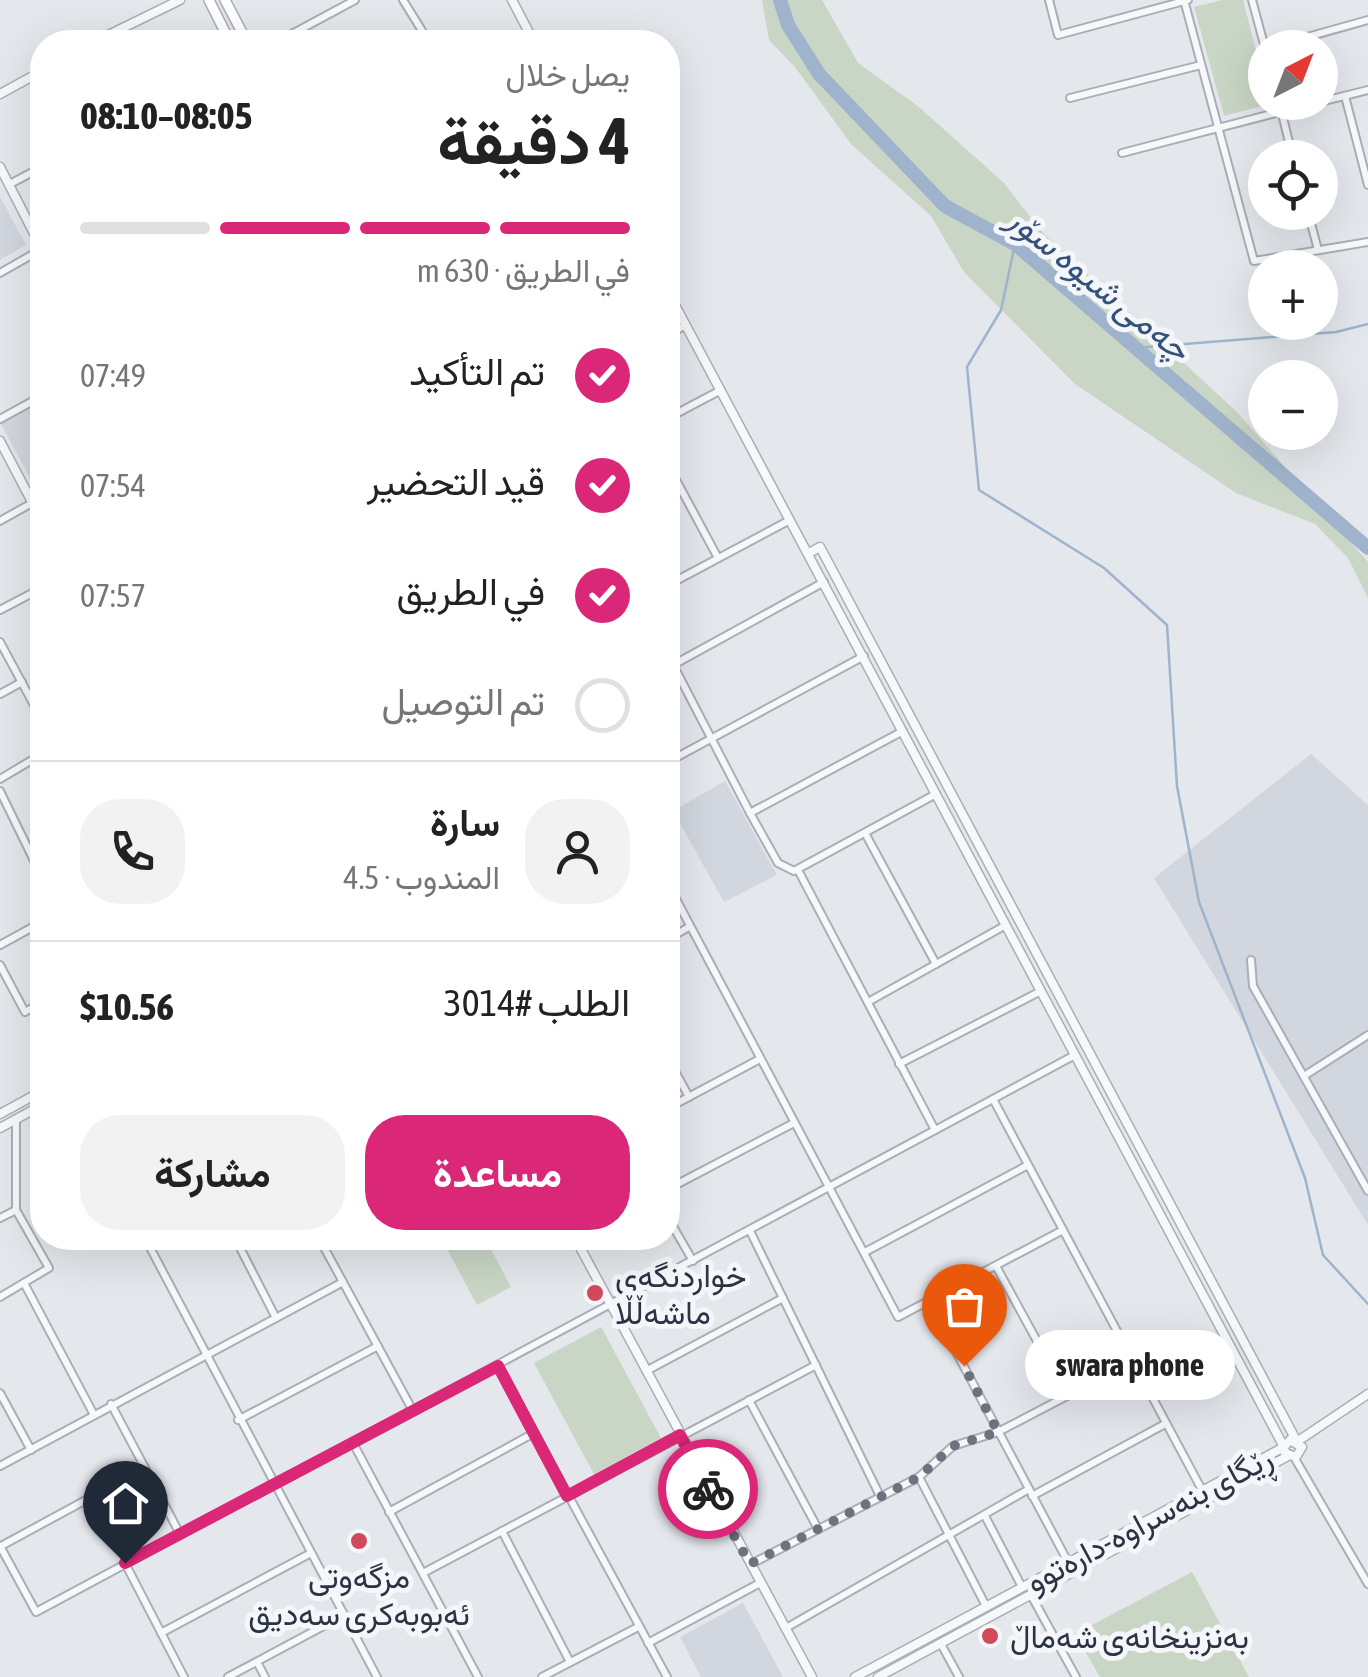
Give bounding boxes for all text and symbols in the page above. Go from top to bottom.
north arrow [1248,30,1338,120]
map controls [1248,30,1338,450]
text: يصل خلال [506,56,630,93]
text: 08:05–08:10 [80,94,252,137]
text: 4 دقيقة [437,103,630,178]
button: locate [1248,140,1338,230]
water label: چەمی شیوە سۆر [996,196,1200,373]
button: + [1248,250,1338,340]
text: في الطريق · 630 m [417,252,630,289]
icon: check [575,348,630,403]
text: تم التأكيد [409,350,545,393]
text: 07:49 [80,357,146,394]
button: − [1248,360,1338,450]
icon: check [575,458,630,513]
text: قيد التحضير [367,460,545,503]
text: 07:54 [80,467,146,504]
icon: check [575,568,630,623]
text: في الطريق [397,570,545,613]
text: 07:57 [80,577,146,614]
text: تم التوصيل [381,680,545,723]
button: phone [80,799,185,904]
button: person [525,799,630,904]
text: سارة [430,801,500,844]
text: المندوب · 4.5 [344,859,500,896]
text: الطلب #3014 [444,981,630,1024]
text: $10.56 [80,985,174,1028]
button: مشاركة [80,1115,345,1230]
button: مساعدة [365,1115,630,1230]
place label: خواردنگەی ماشەڵڵا [615,1257,747,1331]
pin [922,1264,1007,1367]
icon: bag [937,1279,992,1334]
marker: خواردنگەی ماشەڵڵا [584,1282,606,1304]
callout: swara phone [1024,1331,1234,1401]
text: swara phone [1056,1346,1204,1383]
street label: ڕێگای بنەسراوە-دارەتوو [1019,1438,1282,1607]
courier [658,1439,758,1539]
pin [83,1461,168,1564]
icon: bike [681,1462,736,1517]
icon: home [98,1476,153,1531]
marker: مزگەوتی ئەبوبەکری سەدیق [348,1530,370,1552]
place label: مزگەوتی ئەبوبەکری سەدیق [248,1558,470,1634]
place label: بەنزینخانەی شەماڵ [1010,1618,1249,1657]
marker: بەنزینخانەی شەماڵ [979,1625,1001,1647]

